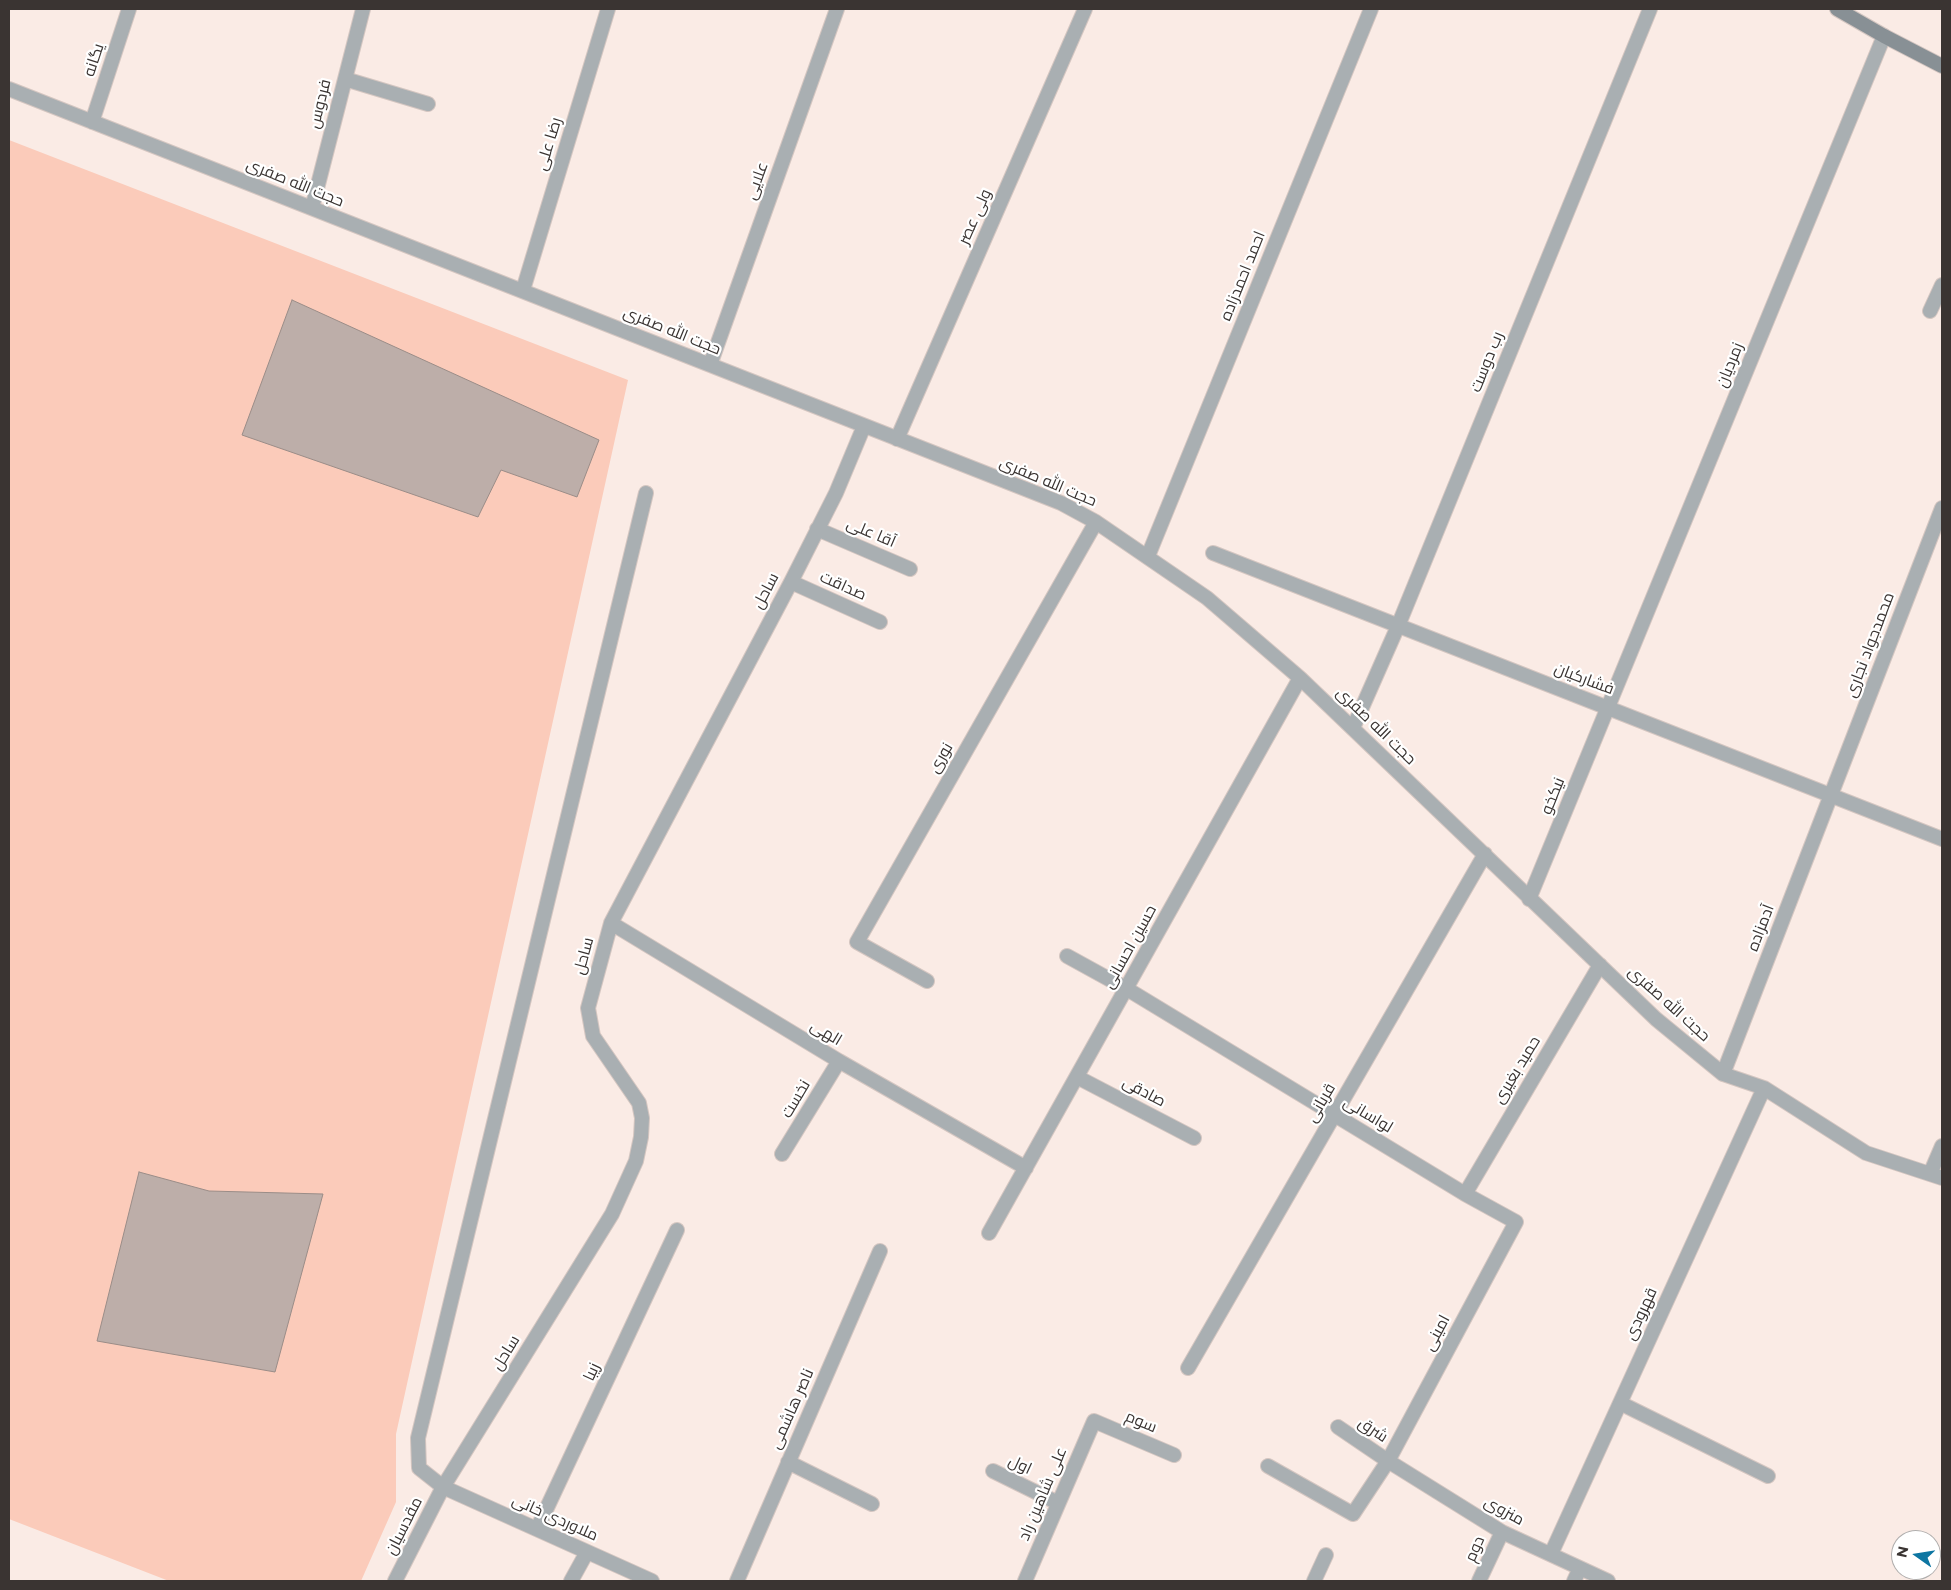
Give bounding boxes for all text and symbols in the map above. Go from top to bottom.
street label: یگانه [80,41,108,79]
street label: فردوس [305,77,335,131]
street label: رضا علی [532,115,566,173]
street label: حجت الله صفری [243,155,347,211]
street label: علایی [741,160,773,202]
street label: ولی عصر [954,186,996,248]
street label: احمد احمدزاده [1216,228,1270,324]
street label: حجت الله صفری [620,303,724,359]
street label: رب دوست [1466,329,1508,395]
street label: زمردیان [1712,340,1748,390]
street label: حجت الله صفری [997,453,1099,511]
street label: آقا علی [844,514,898,552]
street label: صداقت [817,567,869,605]
street label: ساحل [749,570,783,612]
street label: محمدجواد نجاری [1841,590,1899,700]
street label: فشارکیان [1551,659,1617,699]
street label: حجت الله صفری [1332,683,1420,769]
street label: نوری [925,739,957,777]
street label: نیکخو [1537,775,1569,817]
street label: حسین احسانی [1099,902,1161,992]
street label: آدمزاده [1743,902,1779,954]
street label: ساحل [570,935,598,977]
street label: حجت الله صفری [1624,962,1714,1046]
street label: الهی [807,1016,845,1050]
street label: حمید بغیری [1489,1033,1545,1107]
street label: صادقی [1119,1073,1169,1111]
street label: نخست [777,1077,815,1121]
street label: قربانی [1302,1080,1340,1126]
street label: لواسانی [1340,1093,1396,1137]
street label: قهرودی [1620,1285,1662,1343]
street label: امینی [1420,1312,1454,1354]
street label: ساحل [488,1332,524,1374]
street label: زیبا [580,1360,604,1384]
street label: ناصر هاشمی [766,1366,818,1452]
street label: سوم [1122,1407,1160,1437]
street label: شرق [1355,1413,1391,1447]
street label: علی شاهین راد [1015,1444,1071,1544]
street label: اول [1005,1451,1035,1479]
street label: ملاوردی خانی [509,1490,601,1546]
street label: منزوی [1481,1492,1527,1530]
street label: مقدسیان [381,1494,427,1558]
north arrow [1891,1530,1941,1580]
street label: دوم [1461,1533,1489,1565]
text: N [1892,1544,1912,1559]

